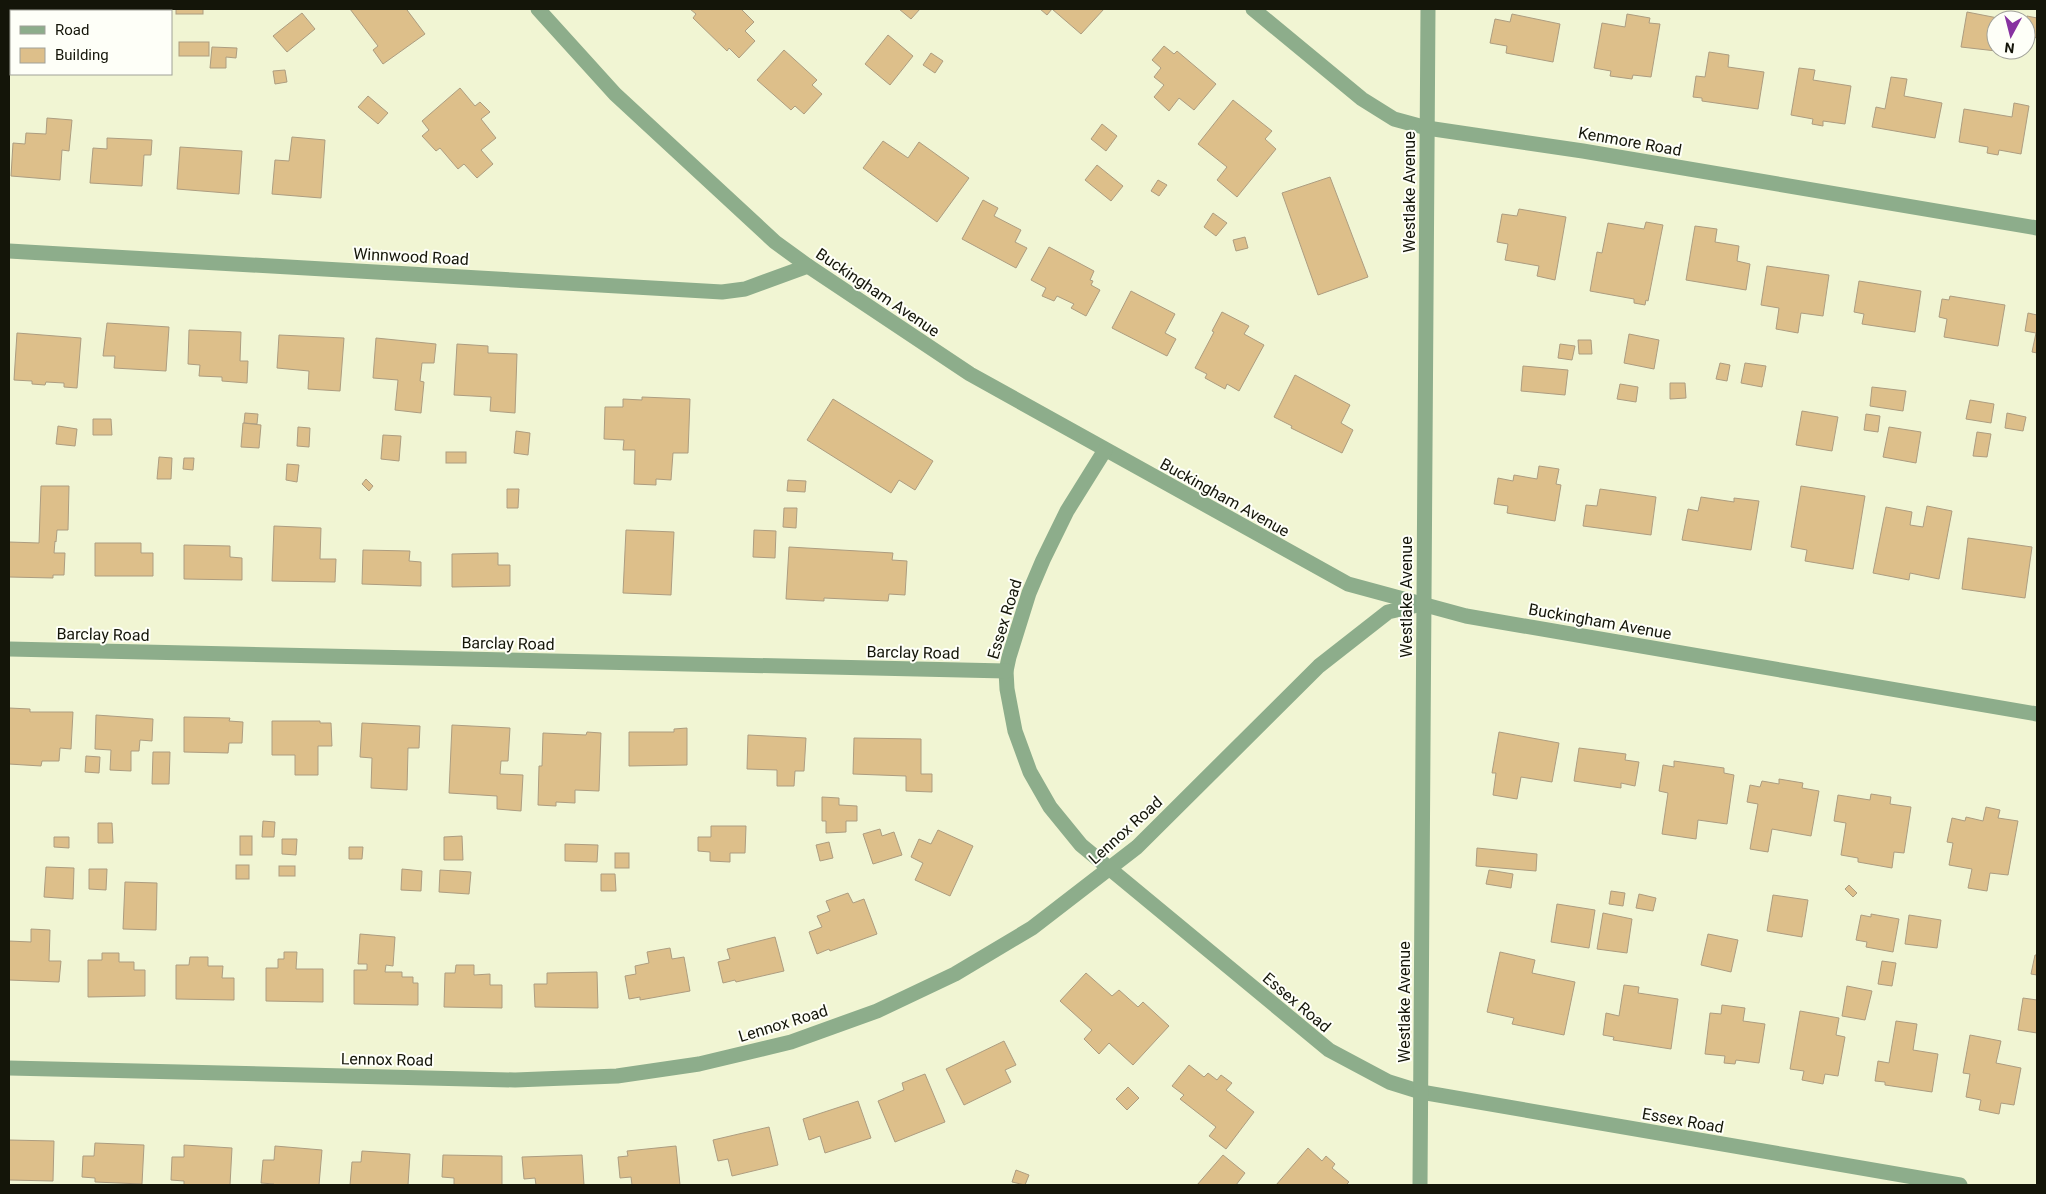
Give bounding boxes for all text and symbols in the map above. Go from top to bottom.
legend [10,10,172,75]
north arrow [1986,10,2036,60]
text: Road [55,21,89,39]
text: N [2004,39,2015,56]
text: Building [55,46,109,64]
street label: Kenmore Road [1577,123,1683,160]
street label: Westlake Avenue [1400,131,1419,253]
street label: Winnwood Road [353,244,469,269]
street label: Buckingham Avenue [812,244,943,341]
street label: Buckingham Avenue [1157,454,1293,541]
street label: Westlake Avenue [1397,536,1416,658]
street label: Essex Road [983,577,1026,661]
street label: Buckingham Avenue [1527,600,1673,643]
street label: Barclay Road [56,624,150,645]
street label: Barclay Road [461,633,555,654]
street label: Barclay Road [866,642,960,663]
street label: Lennox Road [1085,792,1166,868]
street label: Westlake Avenue [1395,941,1414,1063]
street label: Essex Road [1259,969,1334,1036]
street label: Lennox Road [736,1001,830,1046]
street label: Lennox Road [341,1049,433,1070]
street label: Essex Road [1641,1104,1725,1137]

